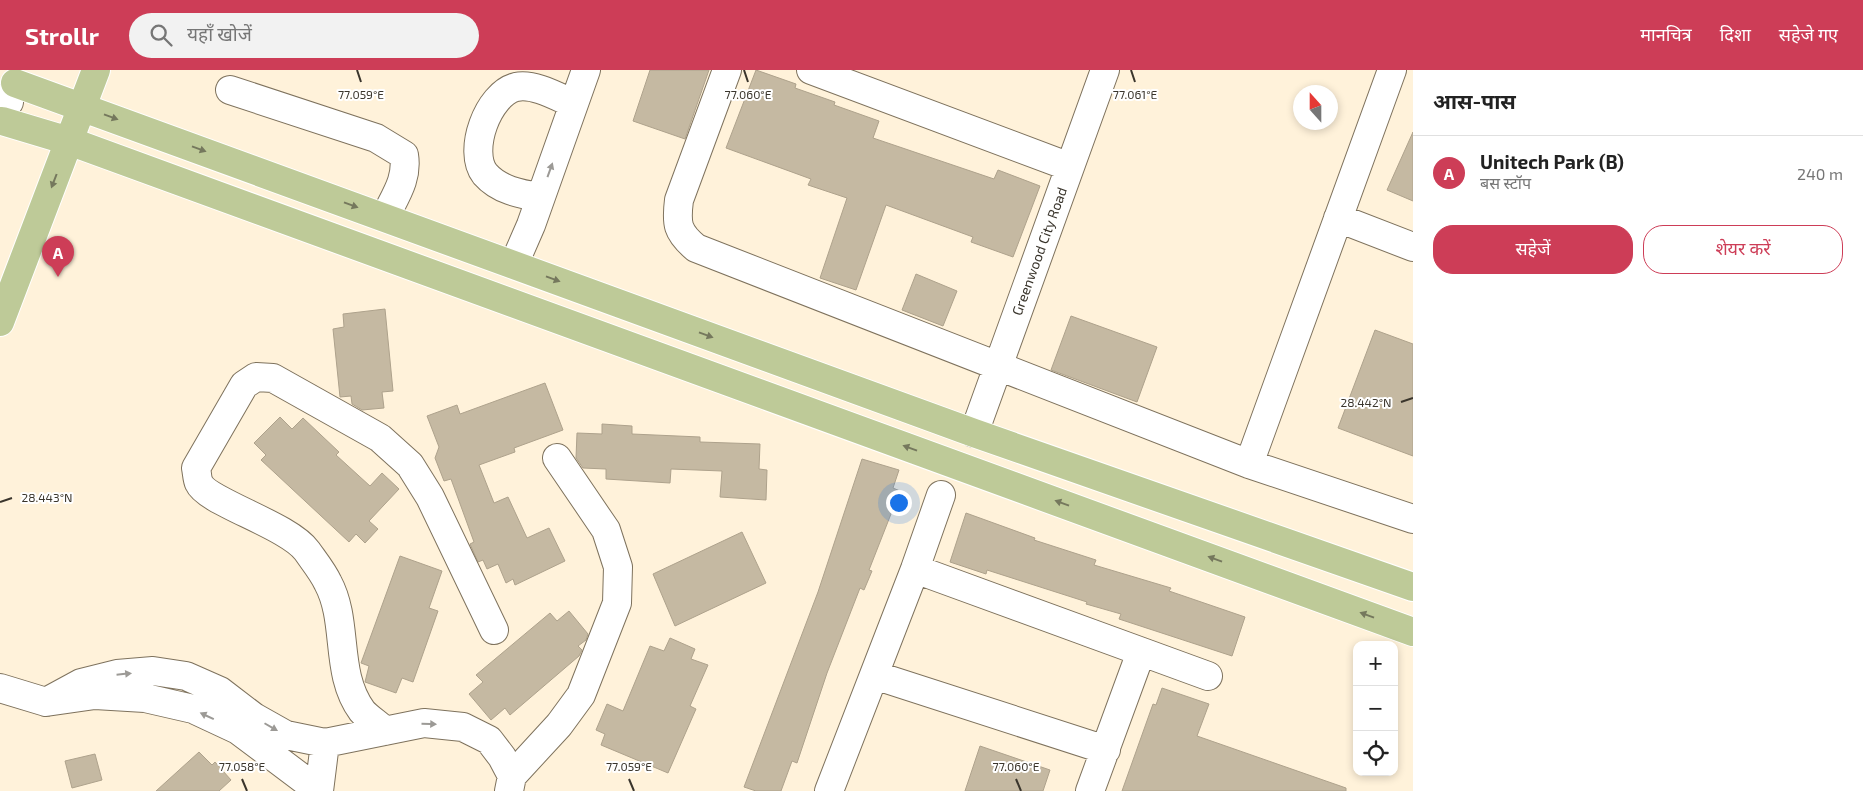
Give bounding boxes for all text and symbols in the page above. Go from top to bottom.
search box [129,13,479,58]
text: Strollr [25,21,99,50]
icon: search [147,21,175,49]
text: यहाँ खोजें [187,22,252,45]
text: मानचित्र [1640,23,1692,45]
text: दिशा [1720,23,1751,45]
text: सहेजे गए [1779,23,1838,45]
north arrow [1293,85,1338,130]
text: 77.059°E [338,87,384,101]
text: 77.060°E [725,87,772,101]
text: 77.061°E [1113,87,1157,101]
text: आस-पास [1433,88,1516,113]
one-way arrow [103,114,118,121]
one-way arrow [191,146,206,153]
text: Unitech Park (B) [1480,150,1624,173]
one-way arrow [546,162,554,177]
text: A [1444,164,1454,183]
text: 240 m [1797,164,1843,183]
text: बस स्टॉप [1480,173,1531,192]
one-way arrow [50,174,58,189]
street label: Greenwood City Road [1008,185,1070,317]
one-way arrow [344,201,359,209]
button: सहेजें [1433,225,1633,274]
button: शेयर करें [1643,225,1843,274]
pin: A [42,236,74,277]
one-way arrow [546,275,561,283]
one-way arrow [698,332,713,339]
text: 28.442°N [1341,395,1392,409]
one-way arrow [902,444,917,451]
text: 28.443°N [22,490,72,504]
your location [886,490,912,516]
one-way arrow [1054,499,1069,507]
one-way arrow [1207,555,1222,563]
one-way arrow [1360,611,1375,618]
map controls [1353,641,1398,776]
button: + [1353,641,1398,686]
one-way arrow [116,670,132,678]
button: − [1353,686,1398,731]
one-way arrow [200,712,214,720]
one-way arrow [421,720,437,728]
one-way arrow [264,723,279,731]
button: locate [1353,731,1398,776]
text: 77.058°E [219,759,266,773]
text: 77.059°E [606,759,652,773]
text: 77.060°E [993,759,1040,773]

